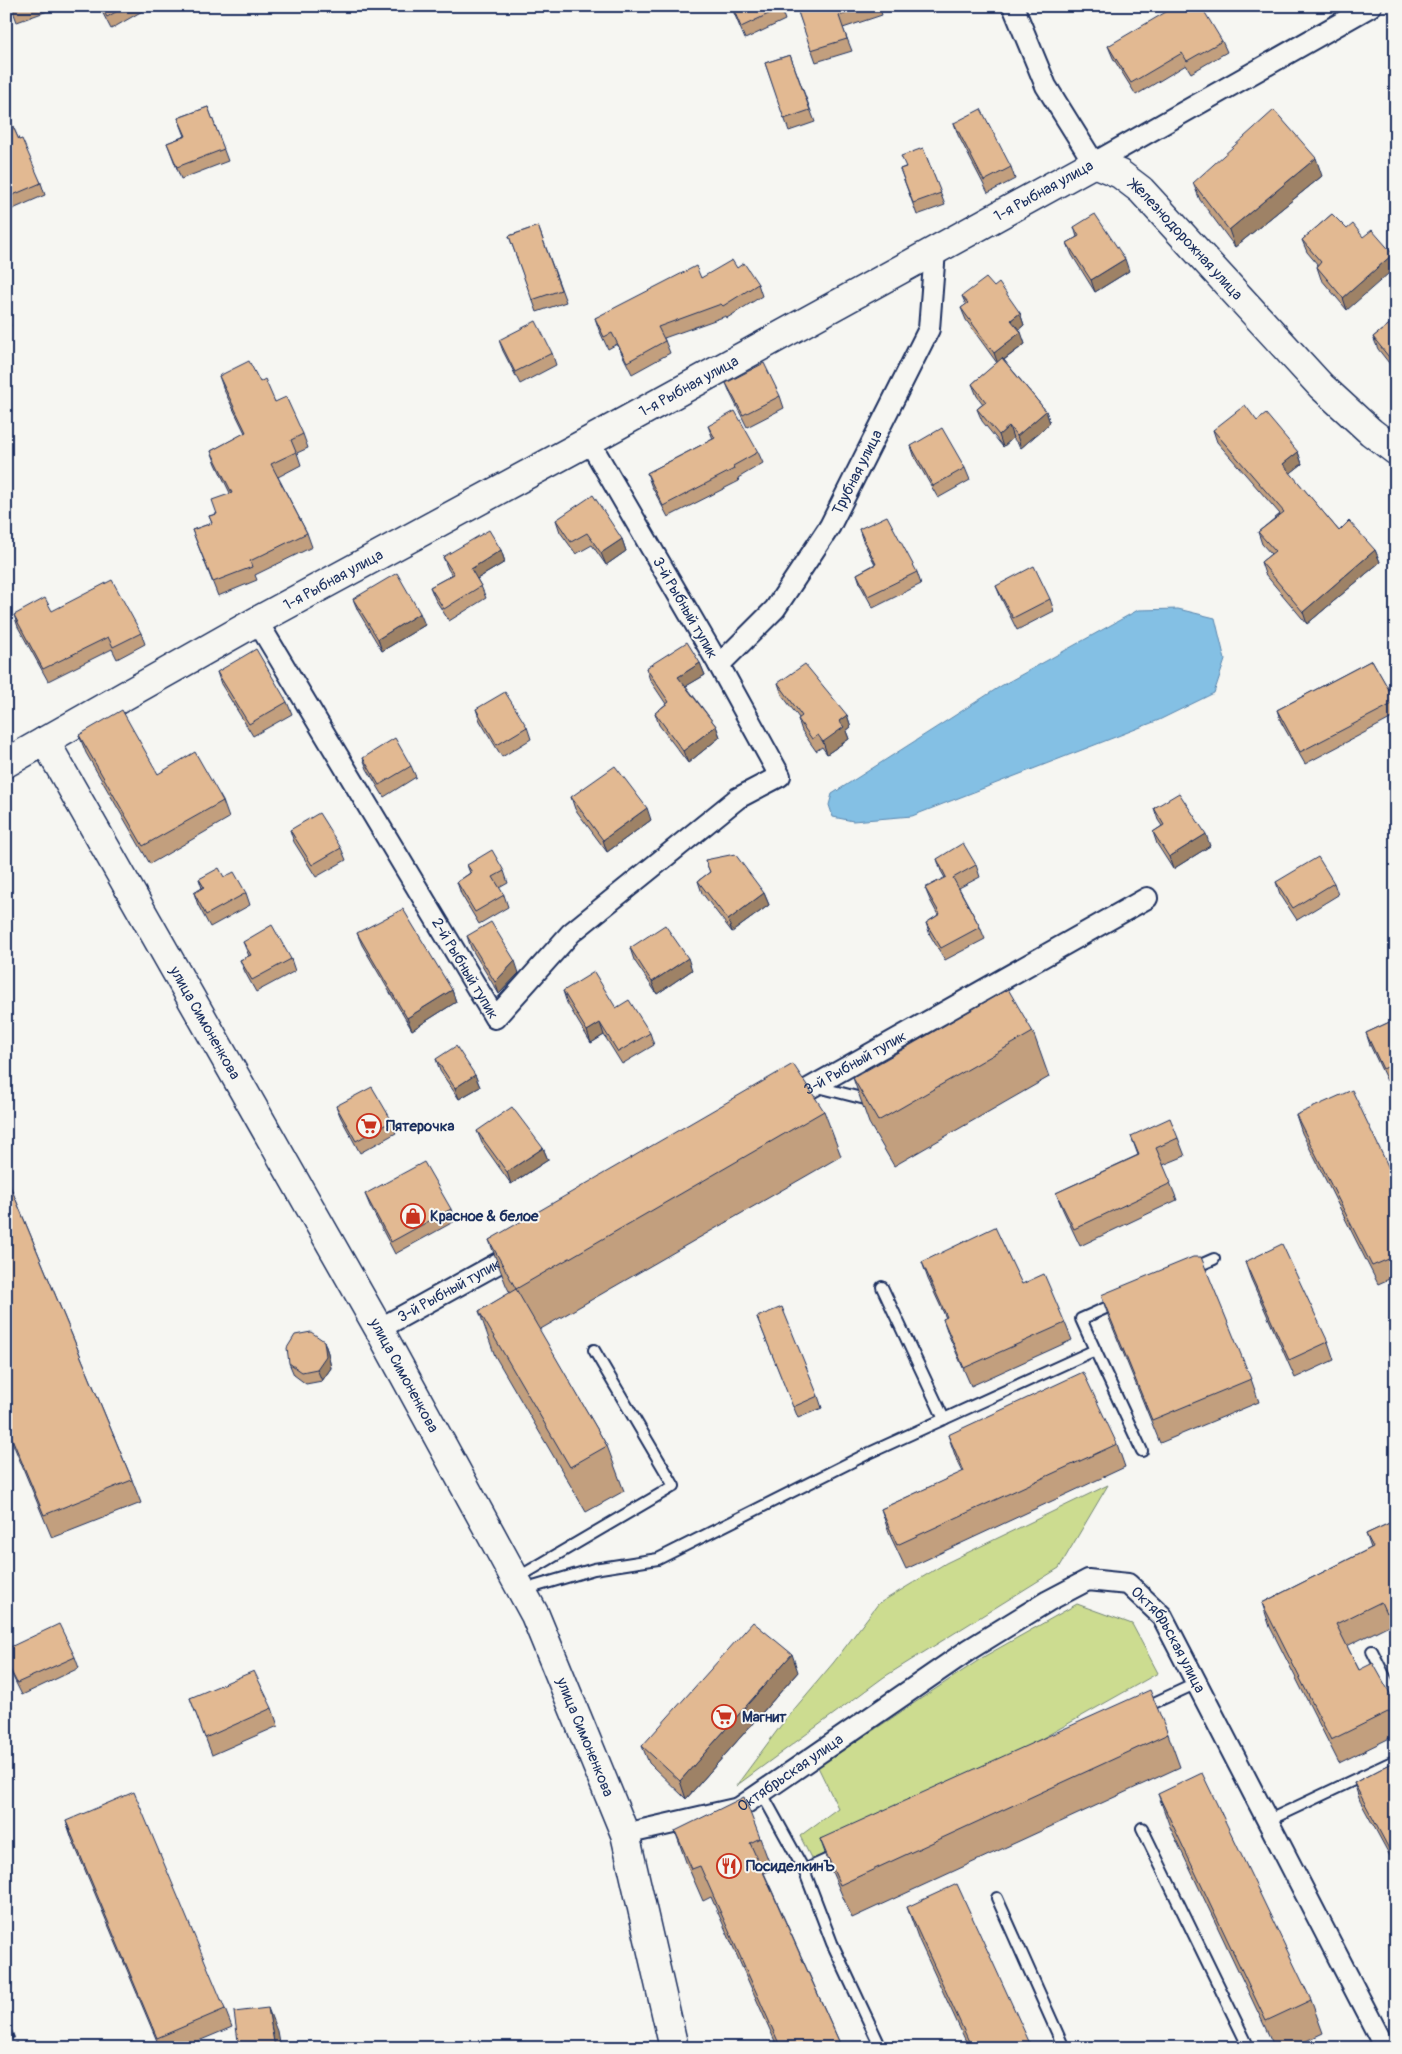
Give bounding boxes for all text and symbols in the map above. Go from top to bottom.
street label: 1-я Рыбная улица [991,156,1097,226]
street label: Железнодорожная улица [1124,174,1247,304]
street label: 1-я Рыбная улица [636,351,742,421]
street label: Трубная улица [828,427,886,518]
street label: 1-я Рыбная улица [280,545,386,614]
street label: 3-й Рыбный тупик [648,554,722,663]
street label: 2-й Рыбный тупик [428,914,503,1023]
street label: улица Симоненкова [165,962,245,1083]
street label: 3-й Рыбный тупик [800,1026,910,1099]
supermarket icon: Пятерочка [356,1113,382,1139]
place label: Пятерочка [386,1117,454,1136]
shop icon: Красное & белое [400,1203,426,1229]
place label: Красное & белое [430,1207,539,1226]
street label: 3-й Рыбный тупик [394,1254,504,1326]
street label: улица Симоненкова [365,1314,443,1436]
street label: Октябрьская улица [1127,1582,1210,1696]
street label: улица Симоненкова [552,1674,618,1799]
supermarket icon: Магнит [711,1704,737,1730]
place label: Магнит [742,1708,787,1727]
street label: Октябрьская улица [733,1730,847,1816]
restaurant icon: ПосиделкинЪ [716,1853,742,1879]
place label: ПосиделкинЪ [746,1857,836,1876]

